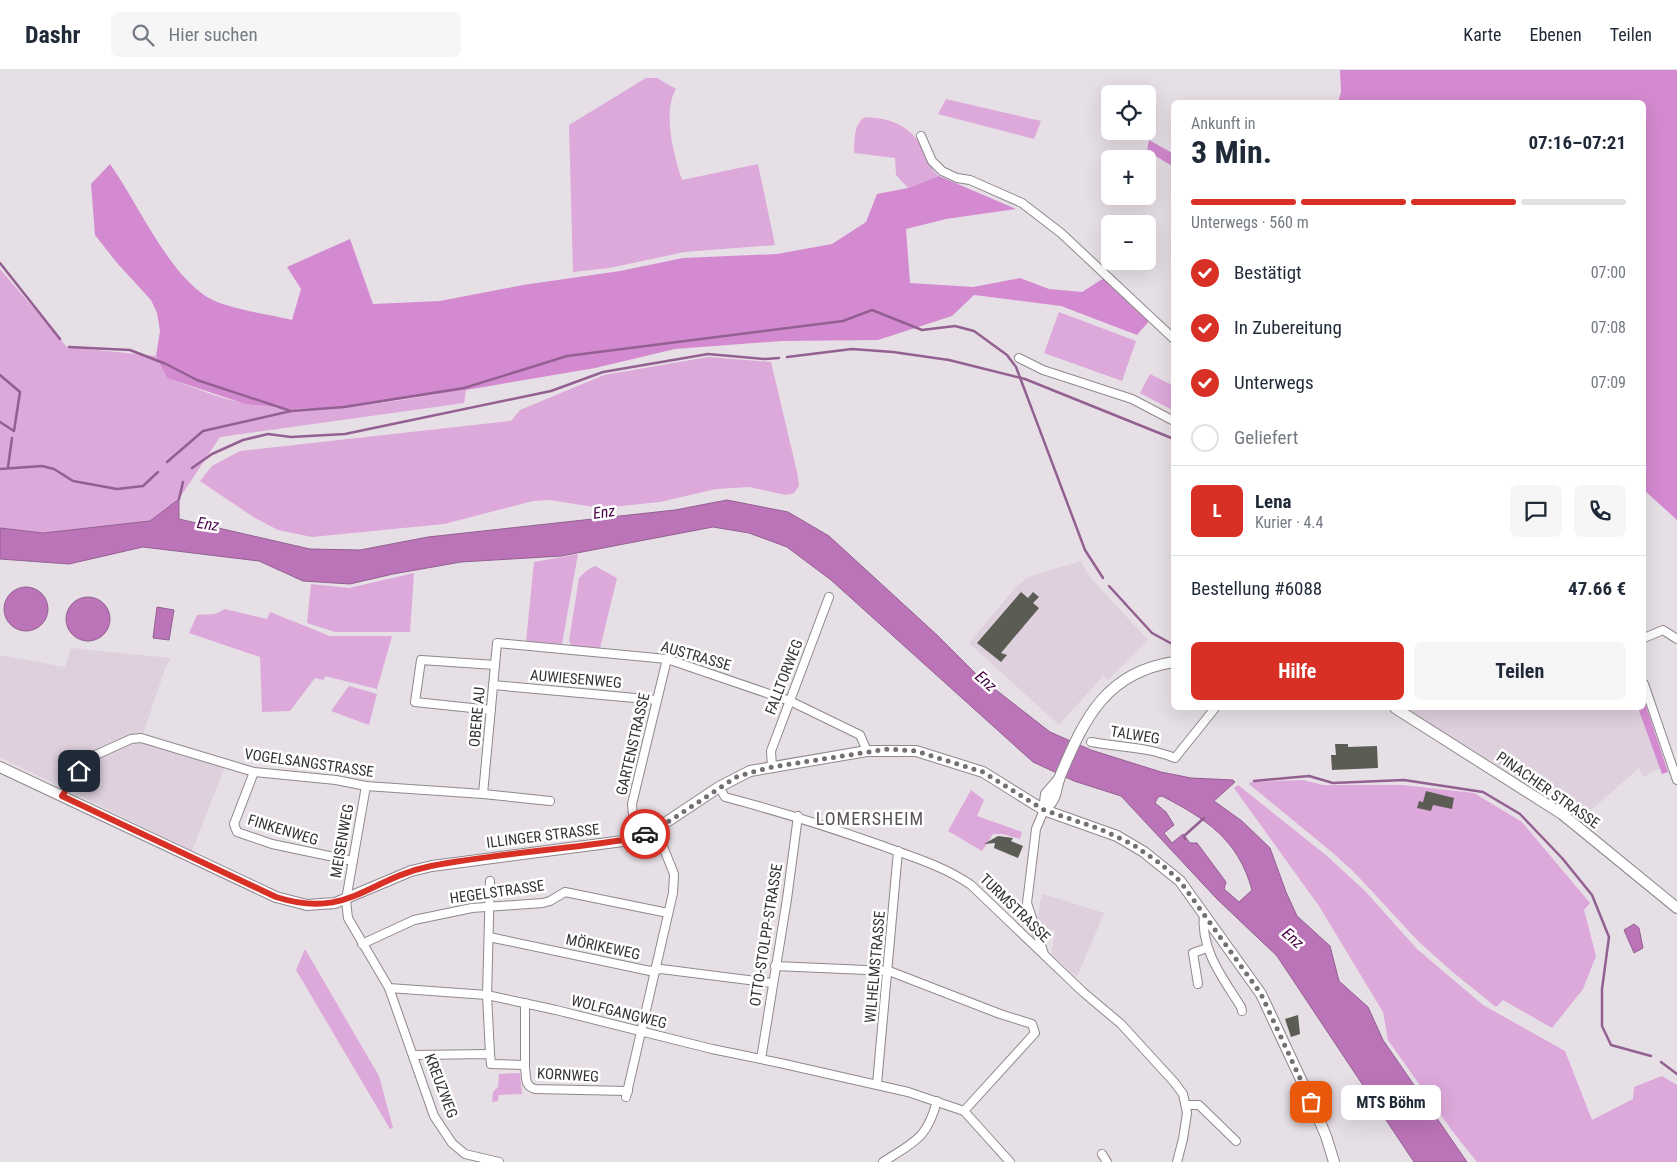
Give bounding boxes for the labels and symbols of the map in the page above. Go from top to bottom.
water label: Enz [592,501,616,523]
water label: Enz [196,513,221,535]
street label: AUSTRASSE [659,637,733,675]
street label: FALLTORWEG [761,637,807,717]
street label: AUWIESENWEG [529,666,623,692]
water label: Enz [971,667,1001,696]
street label: OBERE AU [465,686,489,748]
street label: GARTENSTRASSE [612,691,654,797]
street label: TALWEG [1109,722,1161,748]
street label: VOGELSANGSTRASSE [243,745,375,781]
street label: PINACHER STRASSE [1493,748,1603,832]
pin [58,750,100,792]
street label: MEISENWEG [327,803,357,879]
district label: LOMERSHEIM [816,808,924,829]
courier [620,809,670,859]
street label: FINKENWEG [245,811,321,849]
street label: ILLINGER STRASSE [485,820,601,852]
street label: OTTO-STOLPP-STRASSE [746,862,786,1008]
street label: TURMSTRASSE [976,870,1054,946]
street label: HEGELSTRASSE [449,876,545,908]
street label: WILHELMSTRASSE [861,910,889,1024]
water label: Enz [1278,924,1308,953]
street label: MÖRIKEWEG [564,930,642,964]
street label: WOLFGANGWEG [569,991,669,1033]
street label: KREUZWEG [420,1051,462,1121]
street label: KORNWEG [537,1064,599,1086]
pin [1290,1081,1332,1123]
callout: MTS Böhm [1341,1084,1441,1120]

